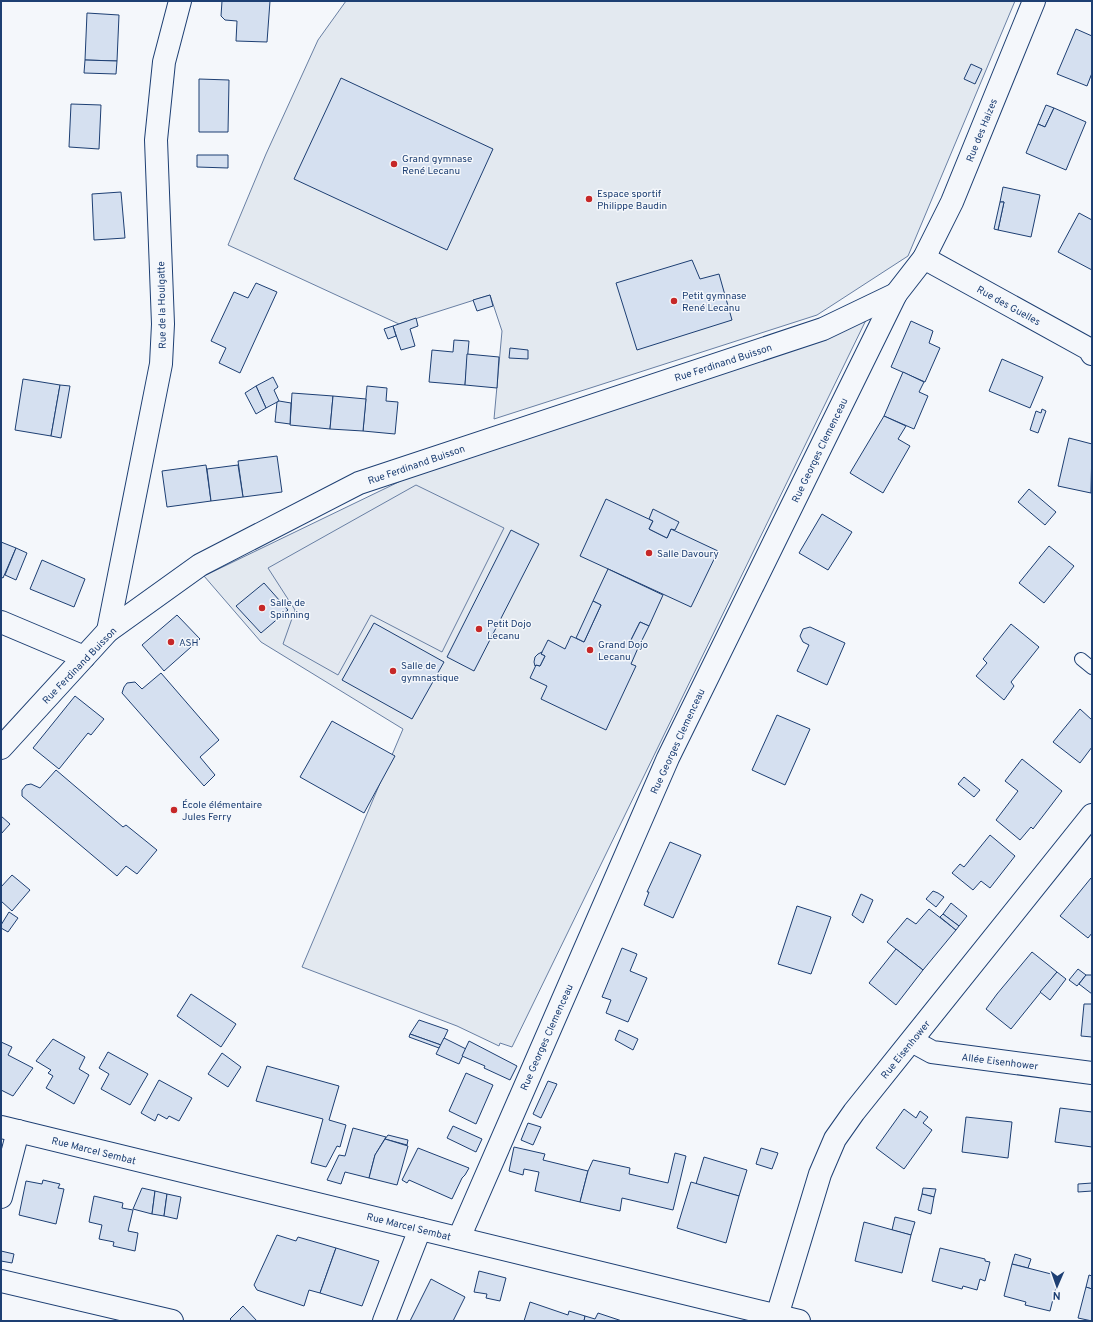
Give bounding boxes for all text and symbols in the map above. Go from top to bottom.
street label: Rue des Haizes [964,97,1001,164]
place label: Grand gymnase René Lecanu [402,153,472,178]
marker: Grand gymnase René Lecanu [389,159,399,169]
place label: Espace sportif Philippe Baudin [597,188,667,213]
marker: Espace sportif Philippe Baudin [584,194,594,204]
street label: Rue de la Houlgatte [155,261,170,349]
street label: Rue des Guelles [974,283,1043,329]
place label: Petit gymnase René Lecanu [682,290,747,315]
marker: Petit gymnase René Lecanu [669,296,679,306]
street label: Rue Ferdinand Buisson [673,341,774,385]
street label: Rue Georges Clemenceau [789,396,851,505]
street label: Rue Ferdinand Buisson [366,443,467,488]
marker: Salle Davoury [644,548,654,558]
place label: Salle Davoury [657,548,719,561]
place label: Salle de Spinning [270,597,310,622]
marker: Salle de Spinning [257,603,267,613]
place label: Petit Dojo Lecanu [487,618,532,643]
marker: Petit Dojo Lecanu [474,624,484,634]
street label: Rue Ferdinand Buisson [40,625,120,707]
marker: ASH [166,637,176,647]
place label: ASH [179,637,199,650]
place label: Grand Dojo Lecanu [598,639,649,664]
marker: Grand Dojo Lecanu [585,645,595,655]
place label: Salle de gymnastique [401,660,459,685]
marker: Salle de gymnastique [388,666,398,676]
street label: Rue Georges Clemenceau [648,687,709,797]
place label: École élémentaire Jules Ferry [182,799,262,824]
marker: École élémentaire Jules Ferry [169,805,179,815]
street label: Rue Georges Clemenceau [518,982,577,1093]
street label: Rue Eisenhower [879,1018,934,1082]
street label: Allée Eisenhower [961,1051,1039,1074]
street label: Rue Marcel Sembat [50,1135,137,1168]
street label: Rue Marcel Sembat [365,1211,452,1244]
north arrow [1037,1266,1077,1306]
text: N [1052,1288,1061,1302]

